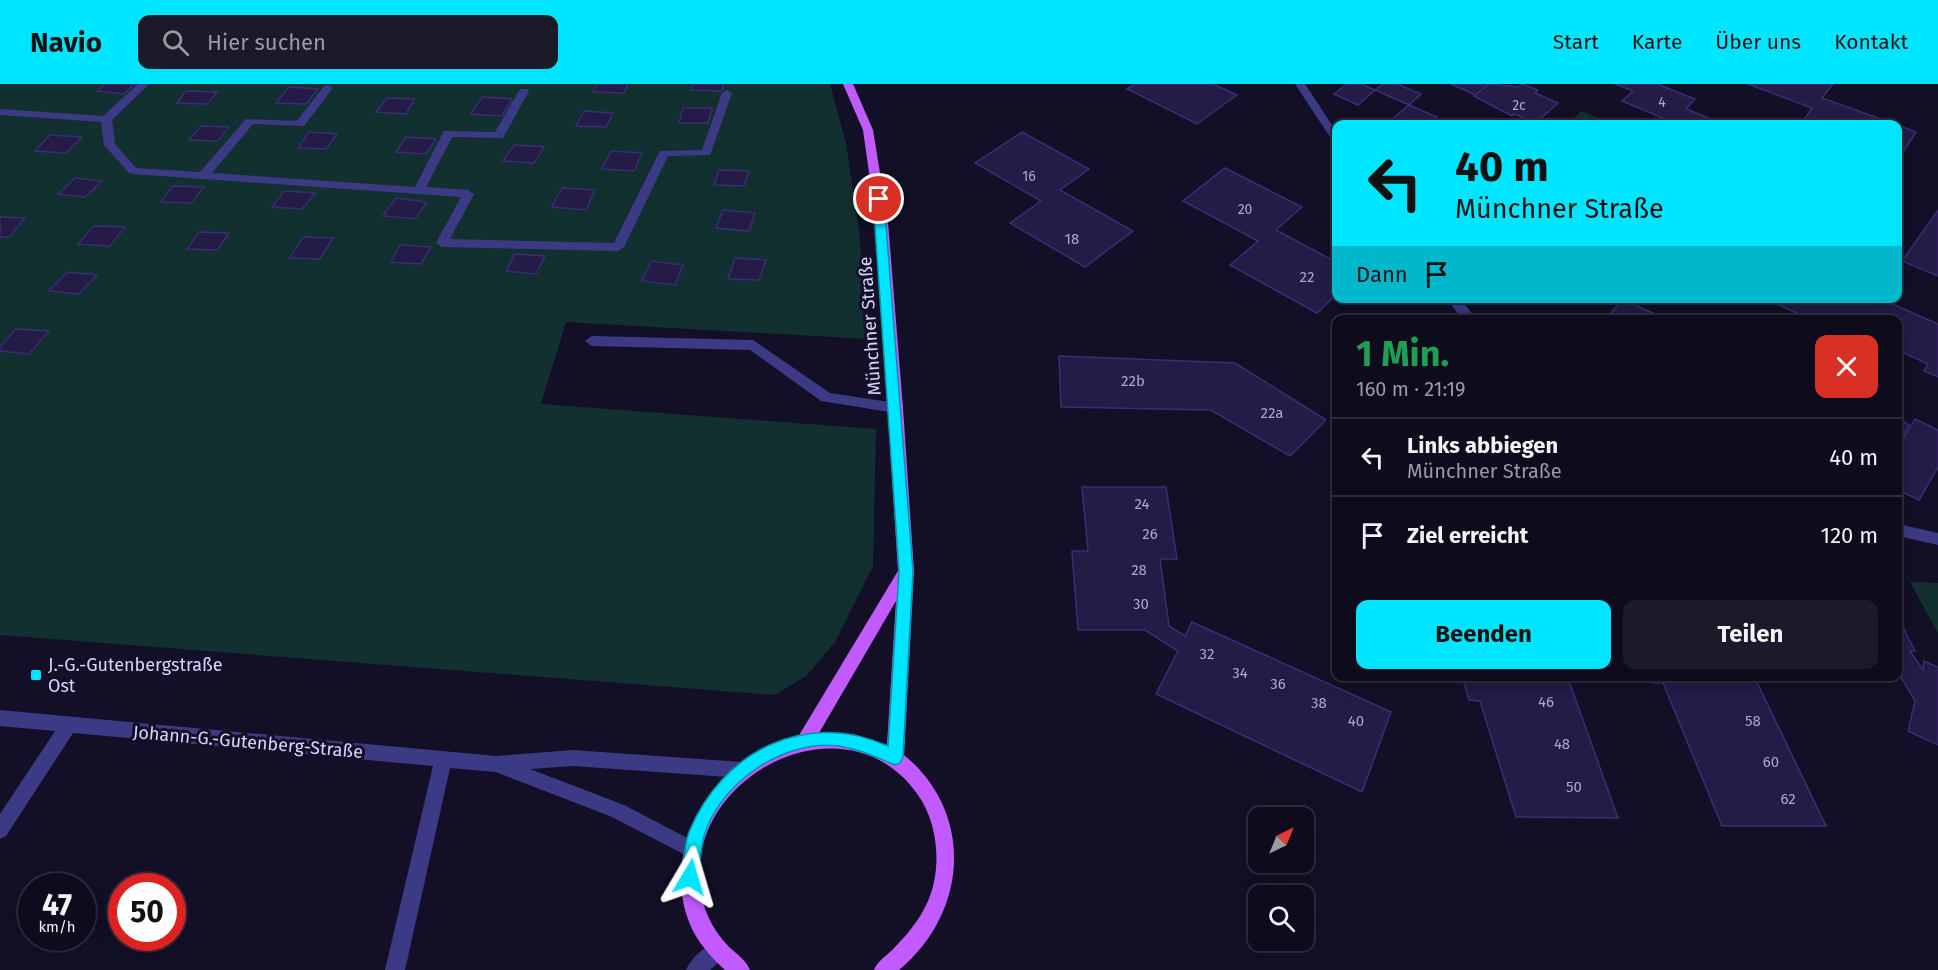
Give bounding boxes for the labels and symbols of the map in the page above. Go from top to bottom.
house number: 4 [1658,94,1666,111]
house number: 2c [1512,97,1526,114]
house number: 16 [1022,168,1036,185]
pin [853,173,904,224]
house number: 20 [1238,201,1253,218]
house number: 18 [1065,230,1079,248]
street label: Münchner Straße [854,256,886,396]
house number: 22 [1300,268,1314,286]
house number: 22b [1121,372,1145,390]
house number: 22a [1261,404,1283,422]
house number: 24 [1134,495,1150,513]
house number: 26 [1142,525,1158,543]
house number: 28 [1131,561,1147,579]
house number: 30 [1133,595,1149,613]
house number: 32 [1200,645,1214,663]
place label: J.-G.-Gutenbergstraße Ost [48,654,223,697]
house number: 34 [1232,664,1248,682]
marker: J.-G.-Gutenbergstraße Ost [29,668,43,682]
house number: 36 [1270,675,1286,693]
house number: 46 [1538,693,1554,711]
house number: 38 [1311,694,1327,712]
house number: 40 [1348,712,1364,730]
house number: 58 [1745,712,1761,730]
street label: Johann-G.-Gutenberg-Straße [132,721,364,763]
house number: 48 [1554,735,1570,753]
house number: 60 [1763,753,1779,771]
house number: 50 [1566,778,1582,796]
house number: 62 [1780,790,1796,808]
north arrow [1248,807,1314,873]
position arrow [658,845,722,909]
speed limit sign: 50 [108,873,186,951]

